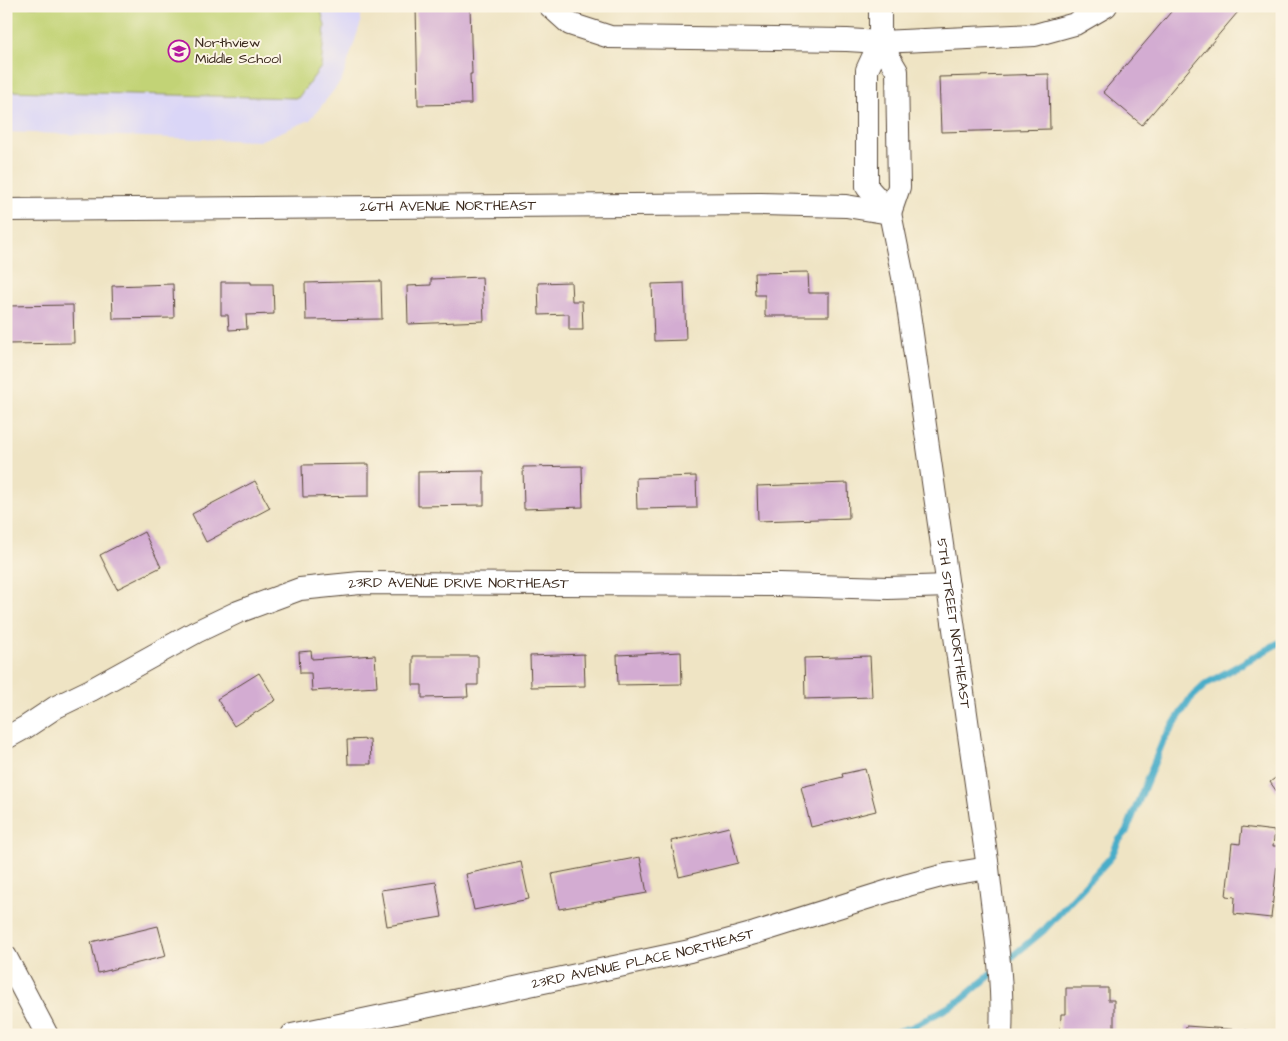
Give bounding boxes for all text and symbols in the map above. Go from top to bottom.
place label: Northview Middle School [195,33,281,69]
school or university icon: Northview Middle School [167,39,191,63]
street label: 26TH AVENUE NORTHEAST [360,196,537,217]
street label: 5TH STREET NORTHEAST [931,537,975,710]
street label: 23RD AVENUE DRIVE NORTHEAST [347,573,569,594]
street label: 23RD AVENUE PLACE NORTHEAST [530,924,757,994]

